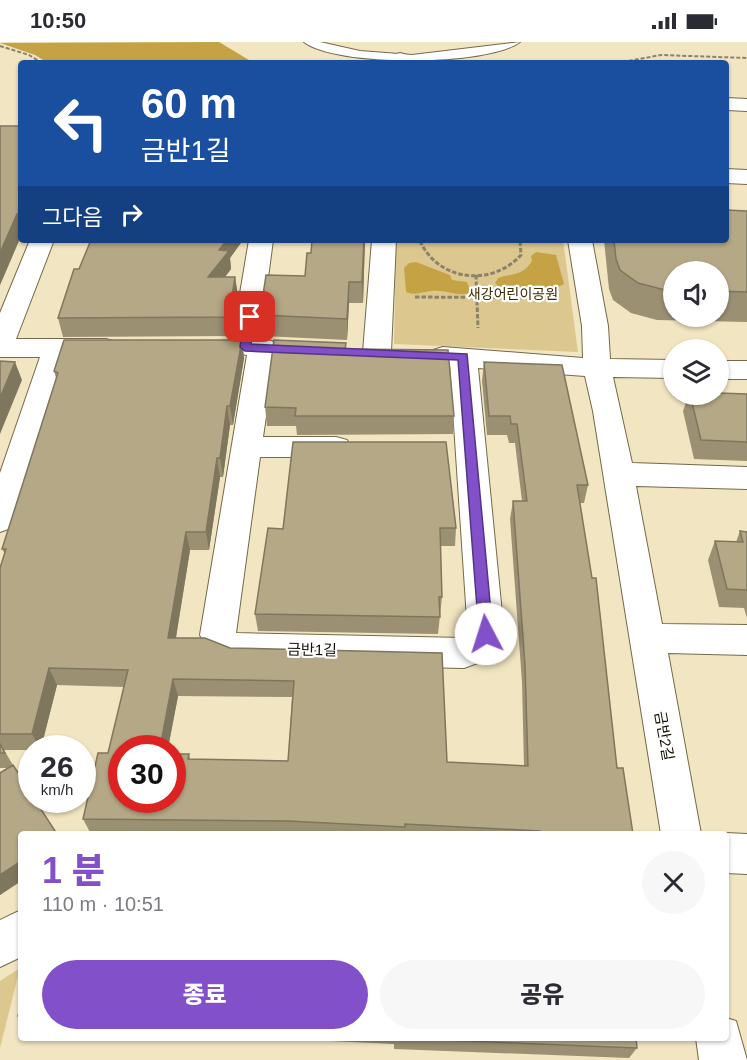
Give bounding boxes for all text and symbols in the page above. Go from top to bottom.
text: 10:50 [30,8,86,33]
text: 60 m [141,80,237,127]
icon: left [42,84,120,162]
text: 금반1길 [141,136,231,166]
icon: right [115,198,148,231]
text: 그다음 [42,205,103,230]
map controls [663,261,729,405]
button: sound [663,261,729,327]
park label: 새강어린이공원 [468,286,558,302]
pin [224,291,275,342]
icon: arrive [233,300,266,333]
button: layers [663,339,729,405]
position arrow [454,602,518,666]
street label: 금반1길 [287,641,337,658]
street label: 금반2길 [652,710,677,762]
speed limit sign: 30 [108,735,186,813]
text: 26 [40,750,74,783]
text: km/h [41,781,73,798]
text: 1 분 [42,850,105,891]
button: close [642,851,705,914]
text: 110 m · 10:51 [42,893,164,915]
button: 종료 [42,960,368,1029]
button: 공유 [380,960,705,1029]

